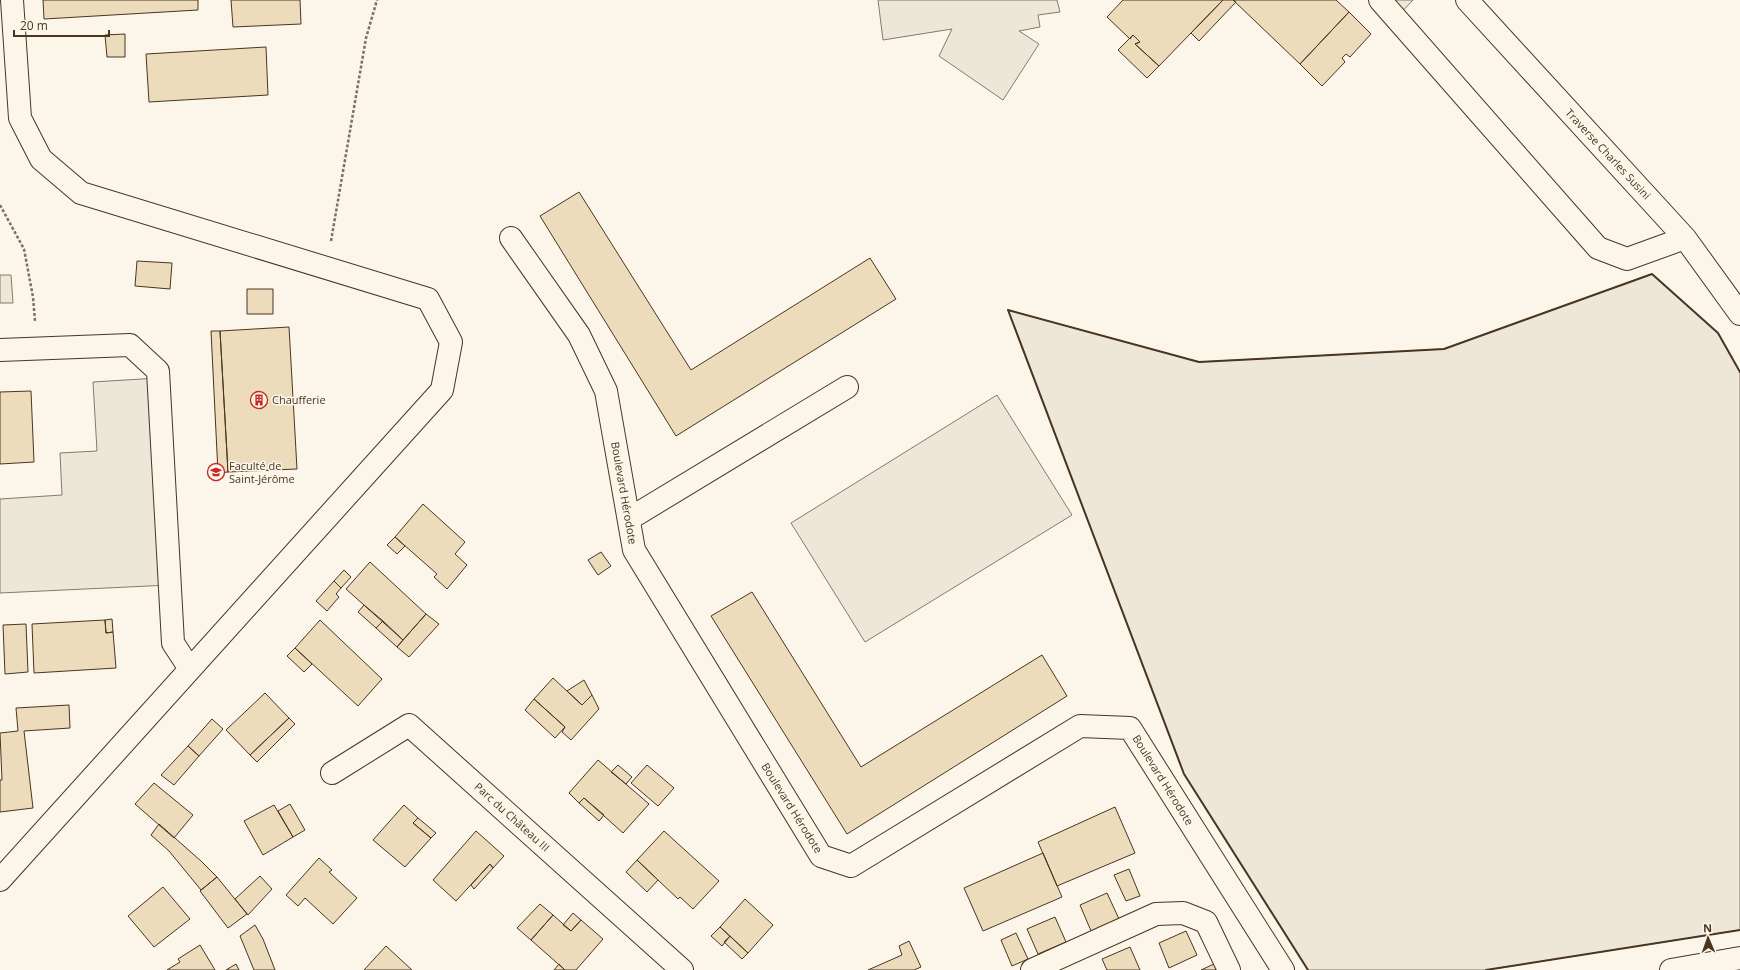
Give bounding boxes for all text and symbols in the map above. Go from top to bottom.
scale bar [14,12,109,38]
text: 20 m [20,17,48,34]
street label: Traverse Charles Susini [1562,105,1654,202]
building icon: Chaufferie [249,390,269,410]
place label: Chaufferie [272,392,326,407]
street label: Boulevard Hérodote [608,440,641,545]
place label: Faculté de Saint-Jérôme [229,458,295,486]
school or university icon: Faculté de Saint-Jérôme [206,462,226,482]
street label: Boulevard Hérodote [1130,732,1197,828]
street label: Boulevard Hérodote [759,760,826,856]
street label: Parc du Château III [471,779,553,854]
north arrow [1688,918,1728,958]
text: N [1703,920,1712,935]

